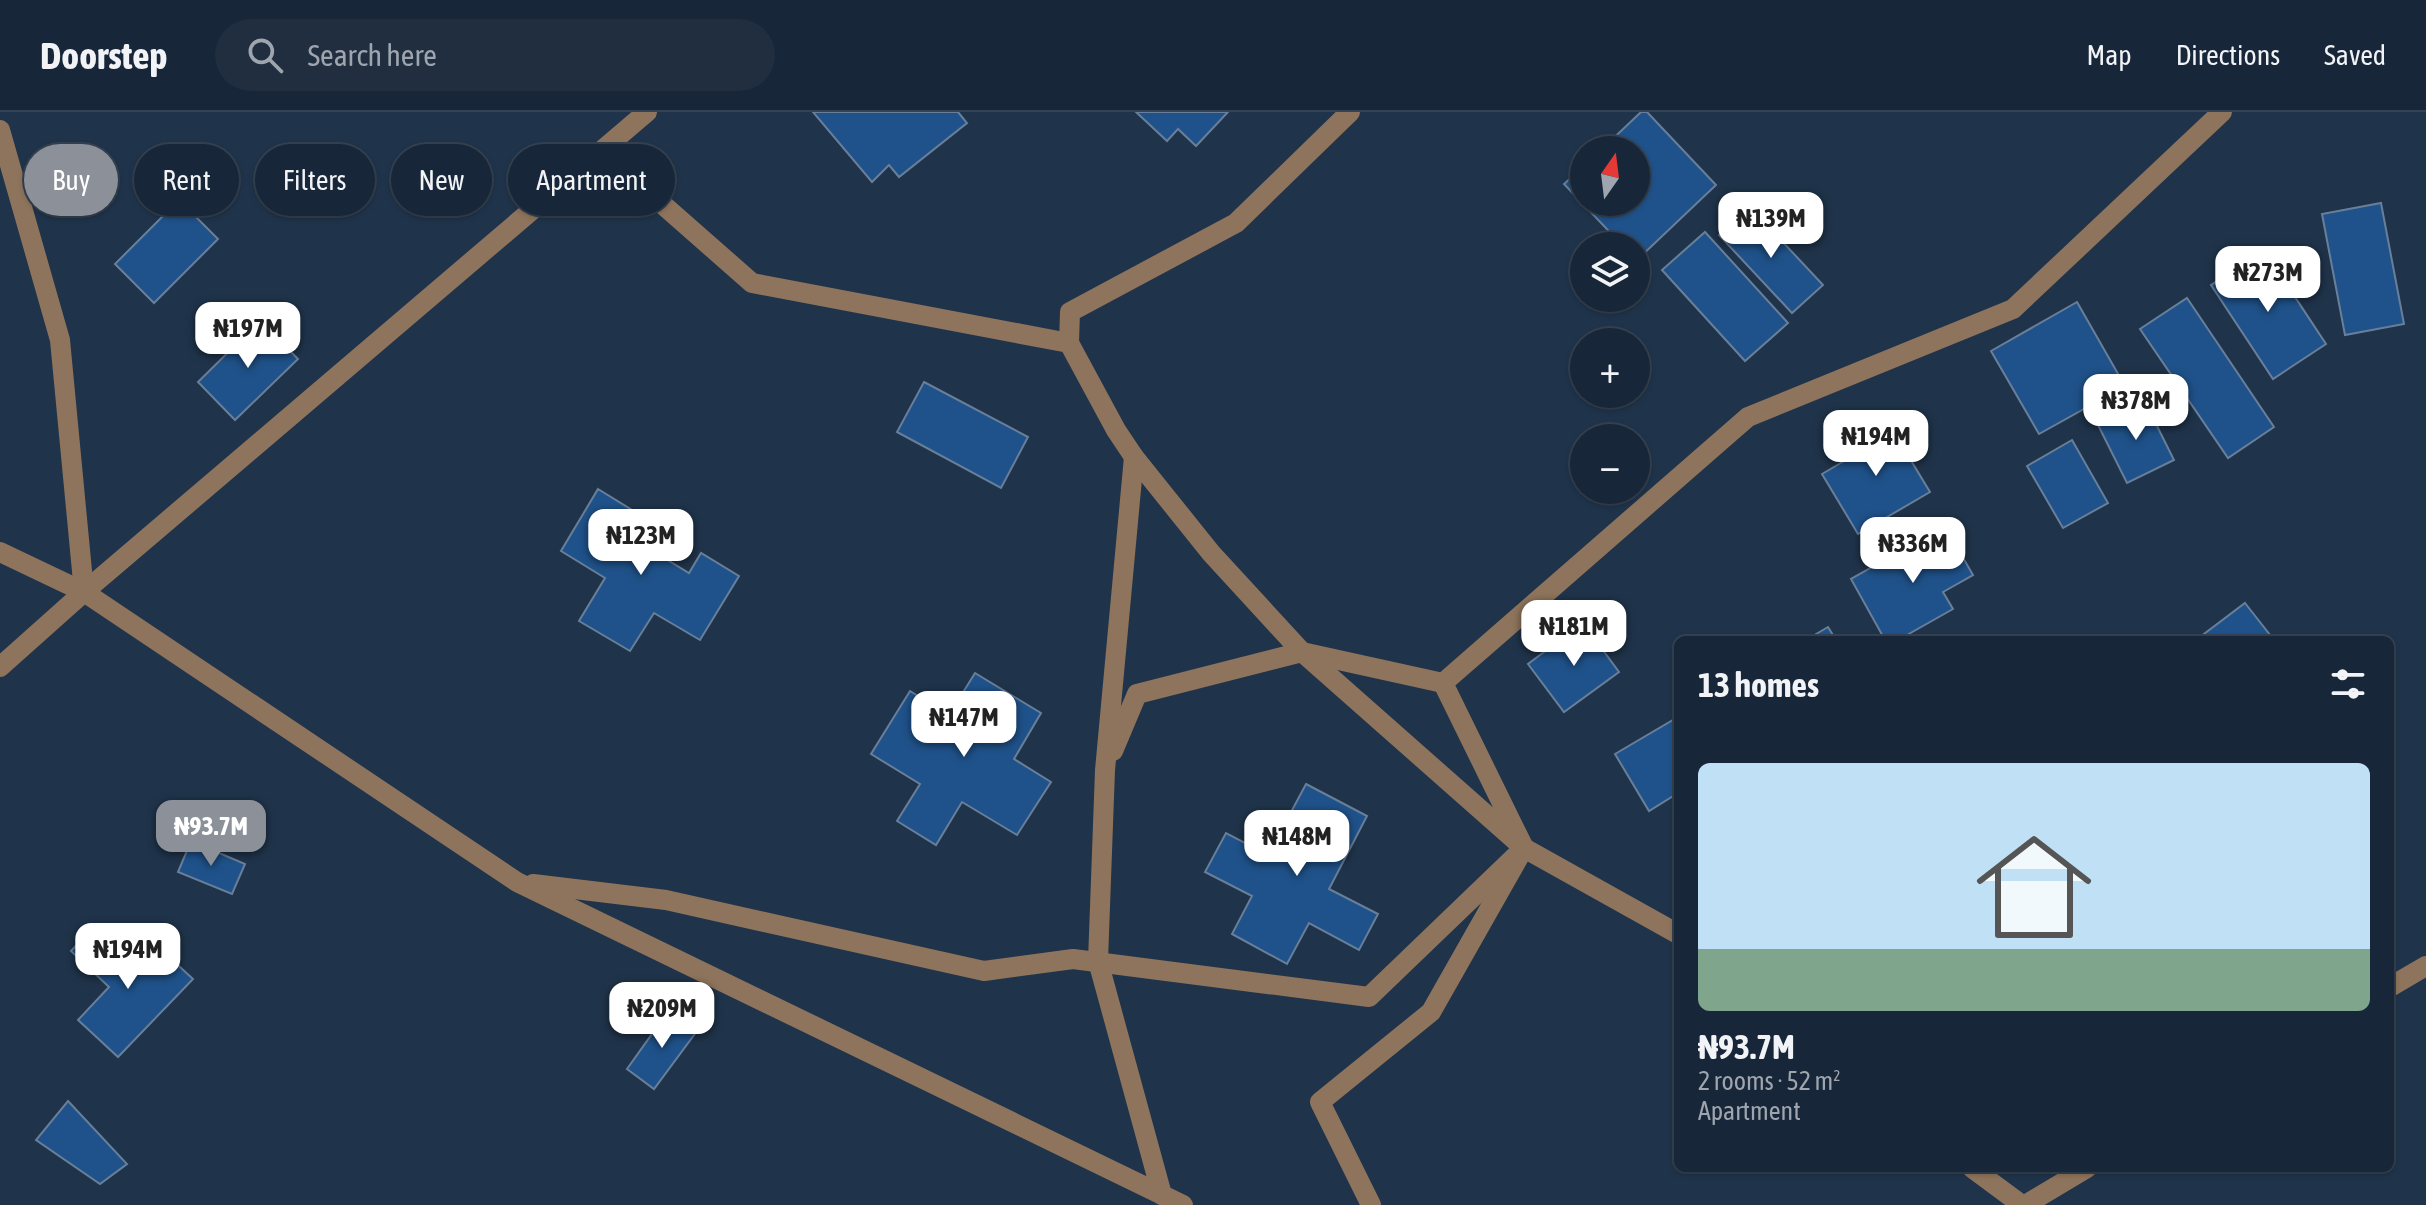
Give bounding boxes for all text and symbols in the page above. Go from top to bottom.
search box [215,19,775,91]
icon: search [243,33,287,77]
text: Doorstep [40,34,167,77]
text: Search here [307,38,437,72]
text: Map [2087,39,2132,71]
text: Directions [2176,39,2280,71]
text: Saved [2324,39,2386,71]
north arrow [1570,136,1650,216]
map controls [1570,136,1650,504]
chip: Buy [24,144,118,216]
chip: Rent [134,144,239,216]
chip: Filters [255,144,375,216]
chip: New [391,144,492,216]
chip: Apartment [508,144,675,216]
pin: ₦139M [1715,192,1827,260]
text: ₦139M [1736,203,1806,233]
button: layers [1570,232,1650,312]
pin: ₦273M [2212,246,2324,314]
text: ₦273M [2233,257,2303,287]
pin: ₦197M [192,302,304,370]
text: ₦197M [213,313,283,343]
button: + [1570,328,1650,408]
pin: ₦378M [2080,374,2192,442]
text: ₦378M [2101,385,2171,415]
pin: ₦194M [1820,410,1932,478]
text: ₦194M [1841,421,1911,451]
button: − [1570,424,1650,504]
pin: ₦123M [585,509,697,577]
pin: ₦336M [1857,517,1969,585]
text: ₦123M [606,520,676,550]
text: ₦336M [1878,528,1948,558]
pin: ₦181M [1518,600,1630,668]
text: ₦181M [1539,611,1609,641]
icon: filters [2326,662,2370,706]
text: 13 homes [1698,665,1819,704]
pin: ₦147M [908,691,1020,759]
text: ₦147M [929,702,999,732]
pin: ₦93.7M [146,800,276,868]
pin: ₦148M [1241,810,1353,878]
text: ₦93.7M [174,811,248,841]
icon: home [1962,815,2106,959]
text: ₦148M [1262,821,1332,851]
pin: ₦194M [72,923,184,991]
text: ₦194M [93,934,163,964]
pin: ₦209M [606,982,718,1050]
text: ₦209M [627,993,697,1023]
text: ₦93.7M [1698,1027,1795,1066]
text: 2 rooms · 52 m² [1698,1066,1840,1096]
text: Apartment [1698,1096,1801,1126]

